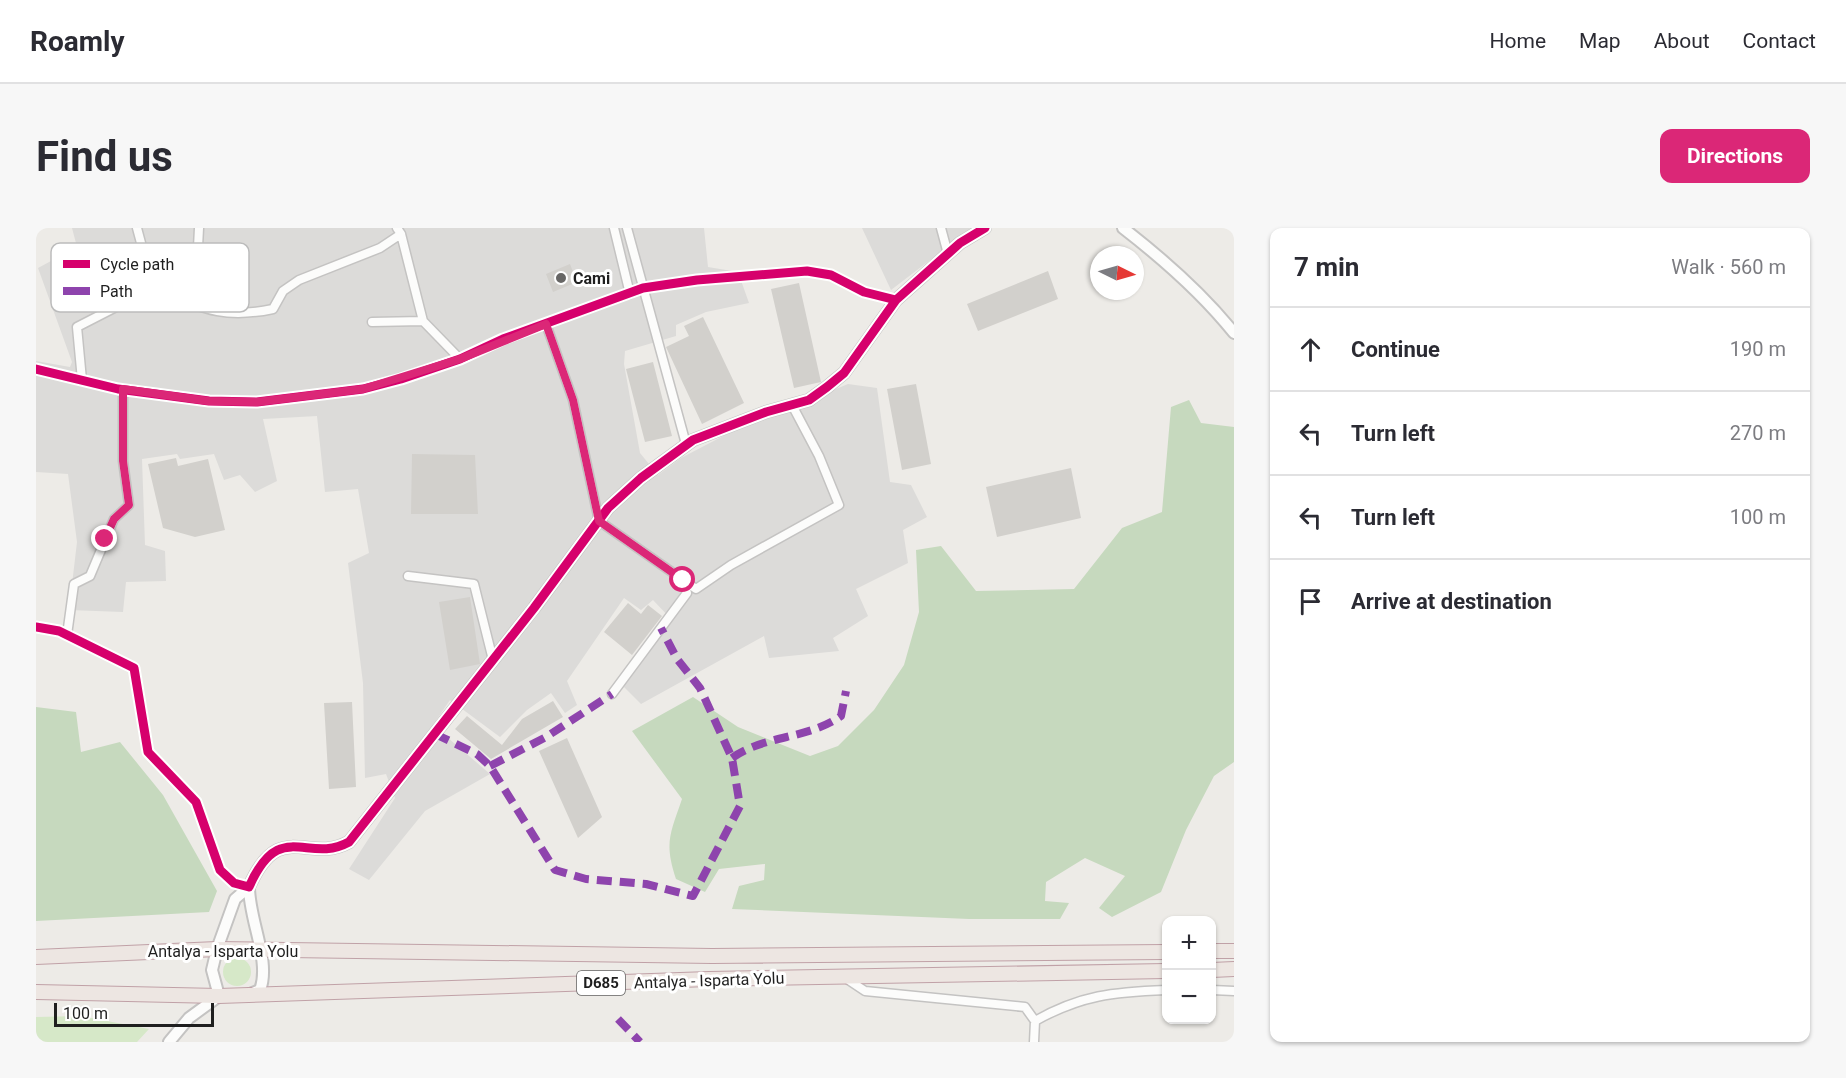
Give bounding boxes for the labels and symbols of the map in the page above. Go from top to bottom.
legend [51,243,249,312]
north arrow [1090,246,1144,300]
text: Cycle path [100,255,174,274]
place label: Cami [573,269,610,288]
marker: Cami [554,271,568,285]
text: Path [100,282,133,301]
route end [91,525,117,551]
route start [669,566,695,592]
street label: Antalya - Isparta Yolu [148,942,298,961]
street label: Antalya - Isparta Yolu [633,968,785,993]
road number: D685 [577,971,625,995]
scale bar [54,1000,214,1028]

